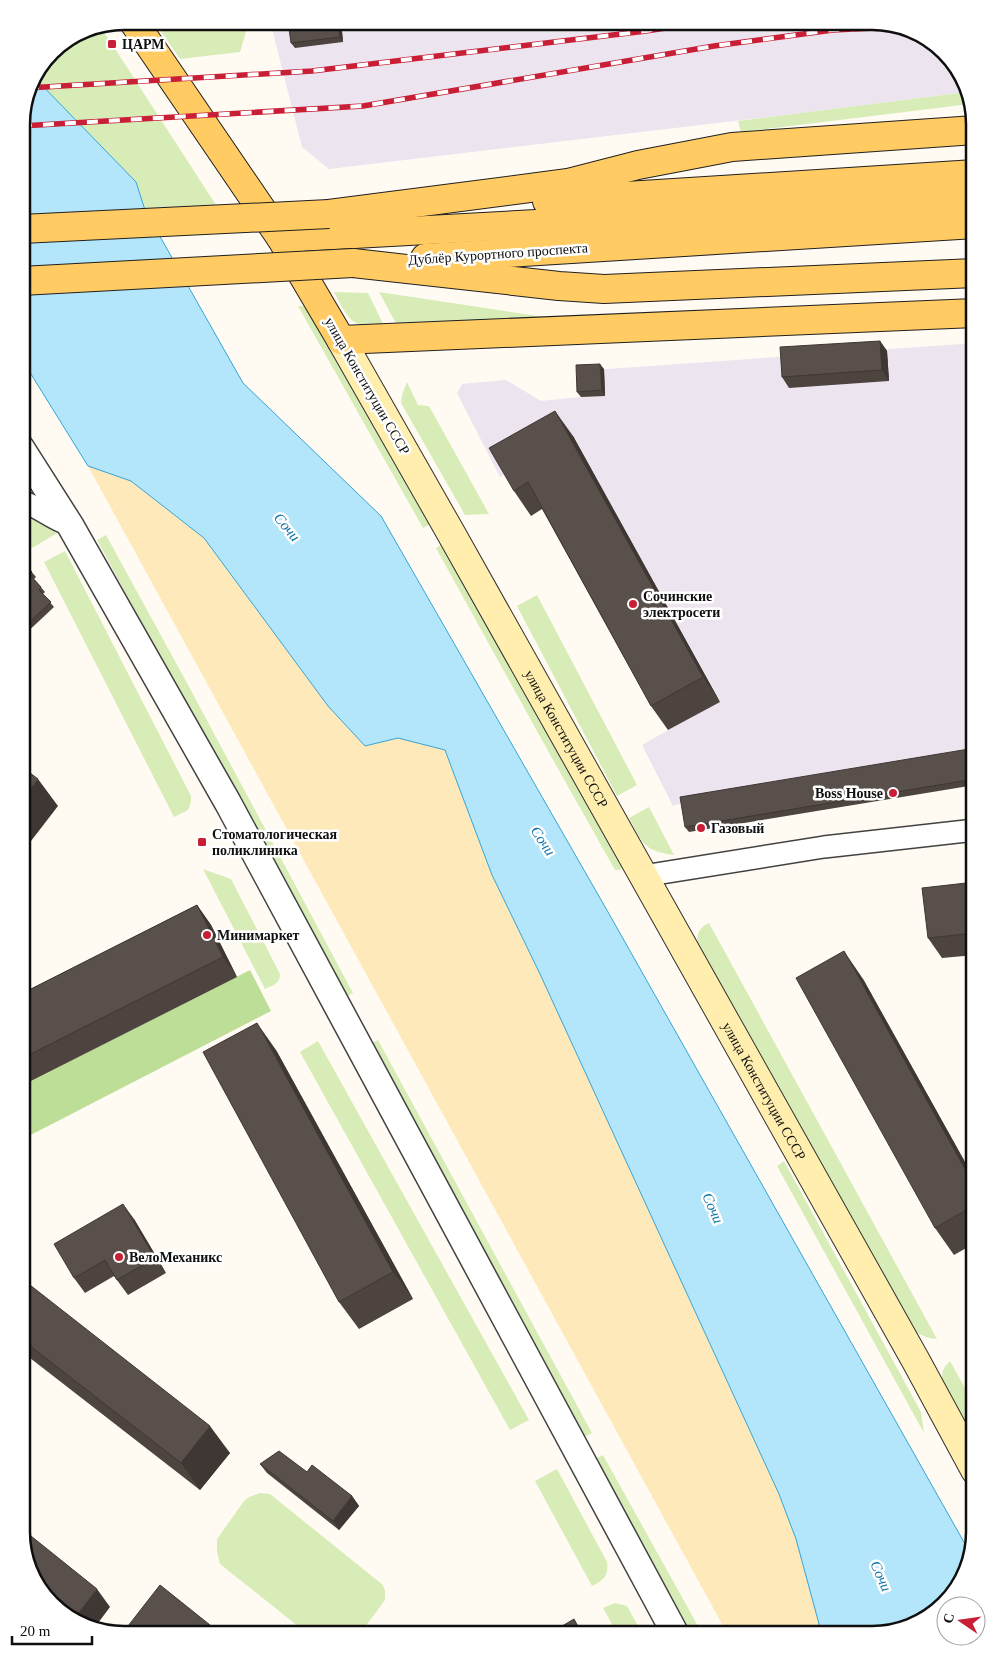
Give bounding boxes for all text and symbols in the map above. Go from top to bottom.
place label: ЦАРМ [122,37,165,52]
marker: ЦАРМ [106,38,118,50]
street label: Дублёр Курортного проспекта [408,240,589,268]
street label: улица Конституции СССР [322,315,413,457]
water label: Сочи [271,510,303,544]
place label: Сочинские электросети [643,589,720,620]
marker: Сочинские электросети [627,598,639,610]
street label: улица Конституции СССР [522,667,611,810]
place label: Boss House [815,786,883,801]
marker: Boss House [887,787,899,799]
place label: Газовый [711,821,764,836]
marker: Газовый [695,822,707,834]
water label: Сочи [527,823,559,859]
place label: Стоматологическая поликлиника [212,827,338,858]
marker: Стоматологическая поликлиника [196,836,208,848]
place label: Минимаркет [217,928,300,943]
marker: Минимаркет [201,929,213,941]
street label: улица Конституции СССР [720,1019,809,1163]
water label: Сочи [699,1190,727,1226]
place label: ВелоМеханикс [129,1250,222,1265]
marker: ВелоМеханикс [113,1251,125,1263]
water label: Сочи [867,1558,895,1594]
north arrow [936,1596,986,1646]
text: С [940,1612,957,1625]
scale bar [12,1614,92,1646]
text: 20 m [20,1623,51,1639]

